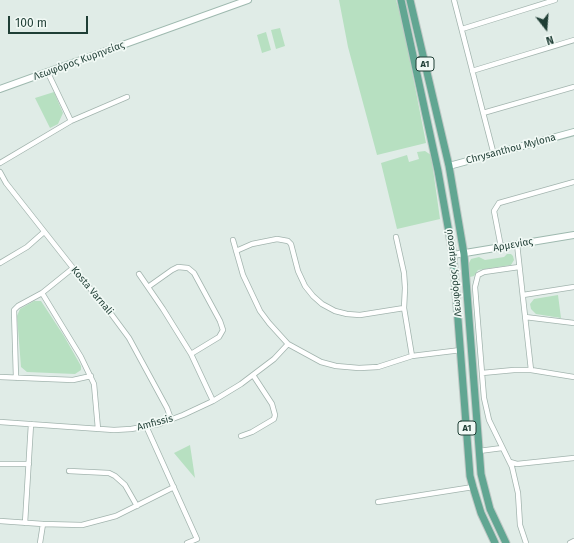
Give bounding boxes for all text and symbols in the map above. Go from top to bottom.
scale bar [10,8,90,34]
north arrow [526,8,566,48]
text: 100 m [15,16,47,30]
text: N [544,33,555,47]
street label: Λεωφόρος Κυρηνείας [32,39,126,83]
road number: A1 [416,57,434,71]
street label: Chrysanthou Mylona [465,131,557,167]
street label: Λεωφόρος Λεμεσού [443,228,465,318]
street label: Αρμενίας [492,236,534,254]
street label: Kosta Varnali [68,264,116,318]
street label: Amfissis [136,412,174,434]
road number: A1 [458,421,476,435]

